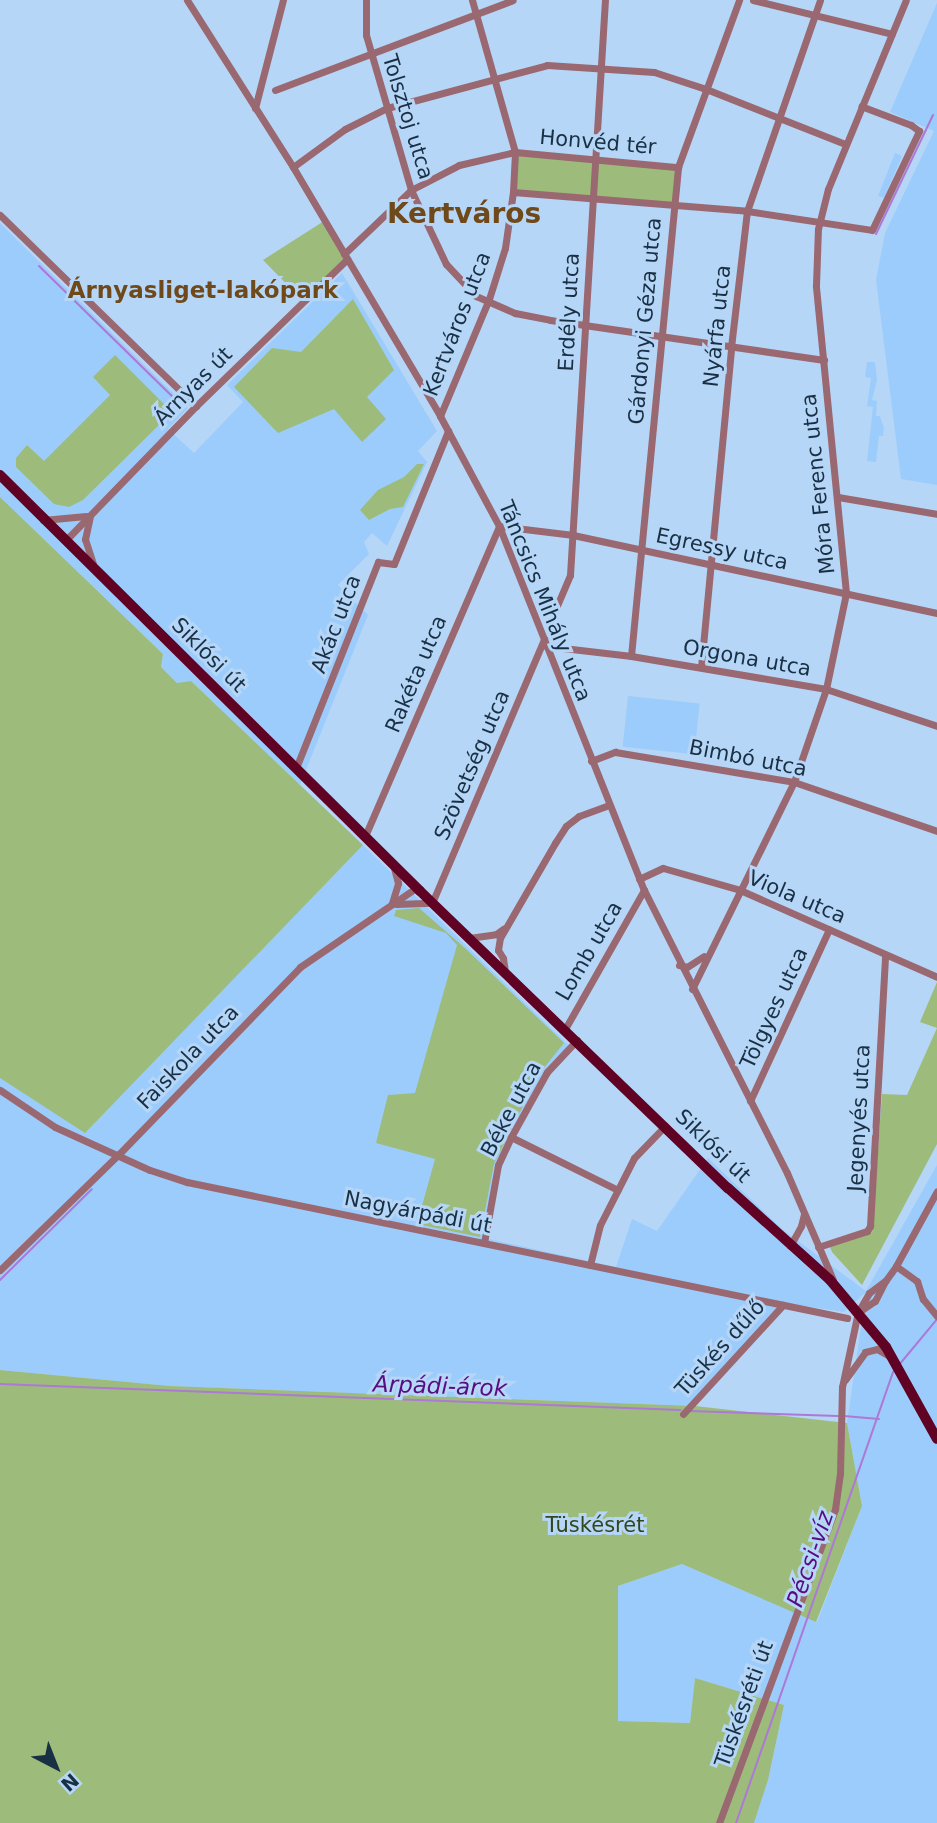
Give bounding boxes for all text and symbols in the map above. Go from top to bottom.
street label: Tolsztoj utca [377,51,439,183]
street label: Honvéd tér [539,124,657,160]
district label: Kertváros [387,197,541,231]
street label: Gárdonyi Géza utca [623,217,667,425]
street label: Kertváros utca [418,248,496,400]
street label: Erdély utca [553,252,585,372]
street label: Nyárfa utca [698,264,736,388]
district label: Árnyasliget-lakópark [68,276,338,304]
street label: Árnyas út [149,342,237,430]
street label: Móra Ferenc utca [796,392,840,576]
street label: Táncsics Mihály utca [493,497,597,705]
street label: Egressy utca [654,523,790,575]
street label: Akác utca [306,571,366,677]
street label: Rakéta utca [380,612,452,736]
street label: Siklósi út [167,613,251,697]
street label: Orgona utca [681,634,813,682]
street label: Szövetség utca [429,686,515,844]
street label: Bimbó utca [687,734,809,782]
street label: Viola utca [744,865,850,929]
street label: Lomb utca [550,897,628,1005]
street label: Tölgyes utca [735,943,813,1073]
street label: Faiskola utca [132,1000,244,1114]
street label: Jegenyés utca [843,1044,875,1192]
street label: Béke utca [475,1057,547,1161]
street label: Siklósi út [670,1104,756,1188]
street label: Nagyárpádi út [342,1185,494,1239]
street label: Tüskés dűlő [670,1294,770,1402]
water label: Árpádi-árok [373,1370,507,1402]
water label: Pécsi-víz [781,1508,839,1610]
park label: Tüskésrét [546,1512,644,1538]
street label: Tüskésréti út [709,1637,779,1771]
north arrow [21,1732,91,1802]
text: N [57,1769,83,1796]

